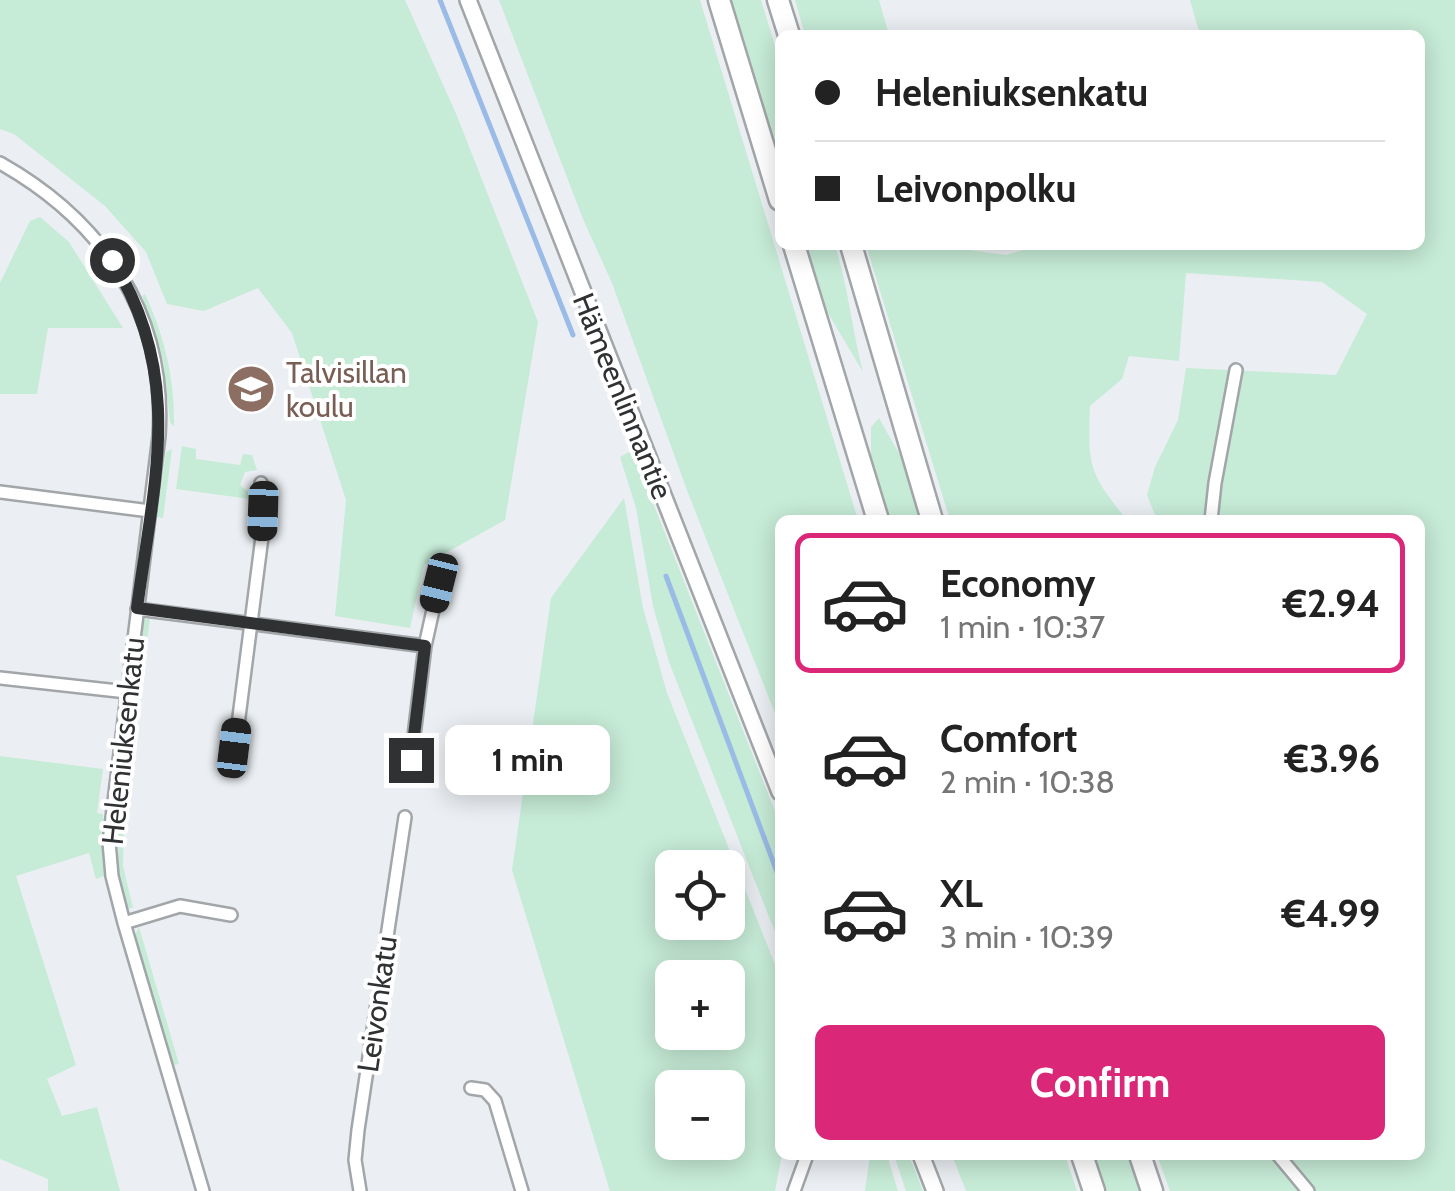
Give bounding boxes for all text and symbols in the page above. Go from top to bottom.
text: Heleniuksenkatu [875,69,1148,116]
text: Leivonpolku [875,165,1076,212]
route start [90,238,135,283]
street label: Hämeenlinnantie [565,288,681,504]
place label: Talvisillan koulu [286,354,407,425]
school or university icon: Talvisillan koulu [225,363,277,415]
car [247,480,279,542]
car [417,550,461,616]
icon: car [820,558,910,648]
text: Economy [940,560,1095,607]
text: €2.94 [1283,580,1380,627]
text: 1 min · 10:37 [940,607,1105,646]
street label: Heleniuksenkatu [94,635,152,847]
icon: car [820,713,910,803]
text: Comfort [940,715,1077,762]
car [215,716,253,780]
callout: 1 min [446,725,611,795]
text: €3.96 [1285,735,1380,782]
route end [389,738,434,783]
text: 1 min [491,740,564,779]
text: 2 min · 10:38 [940,762,1115,801]
map controls [655,850,745,1160]
button: locate [655,850,745,940]
icon: car [820,868,910,958]
text: XL [940,870,983,917]
text: €4.99 [1281,890,1380,937]
text: 3 min · 10:39 [940,917,1114,956]
street label: Leivonkatu [349,933,405,1075]
button: + [655,960,745,1050]
button: Confirm [815,1025,1385,1140]
button: − [655,1070,745,1160]

